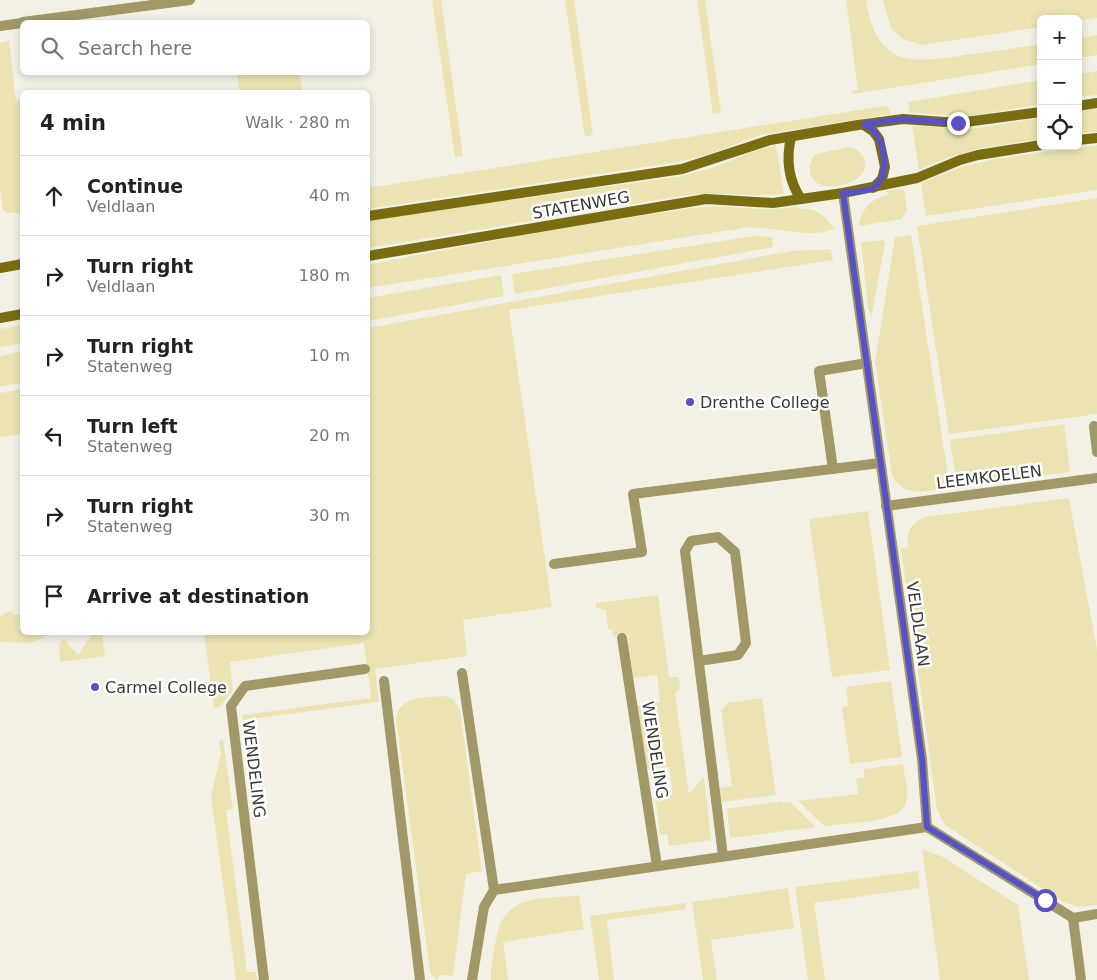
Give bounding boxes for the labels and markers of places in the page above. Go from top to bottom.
place label: Drenthe College [700,393,830,412]
marker: Drenthe College [684,396,696,408]
place label: Carmel College [105,678,227,697]
marker: Carmel College [89,681,101,693]

